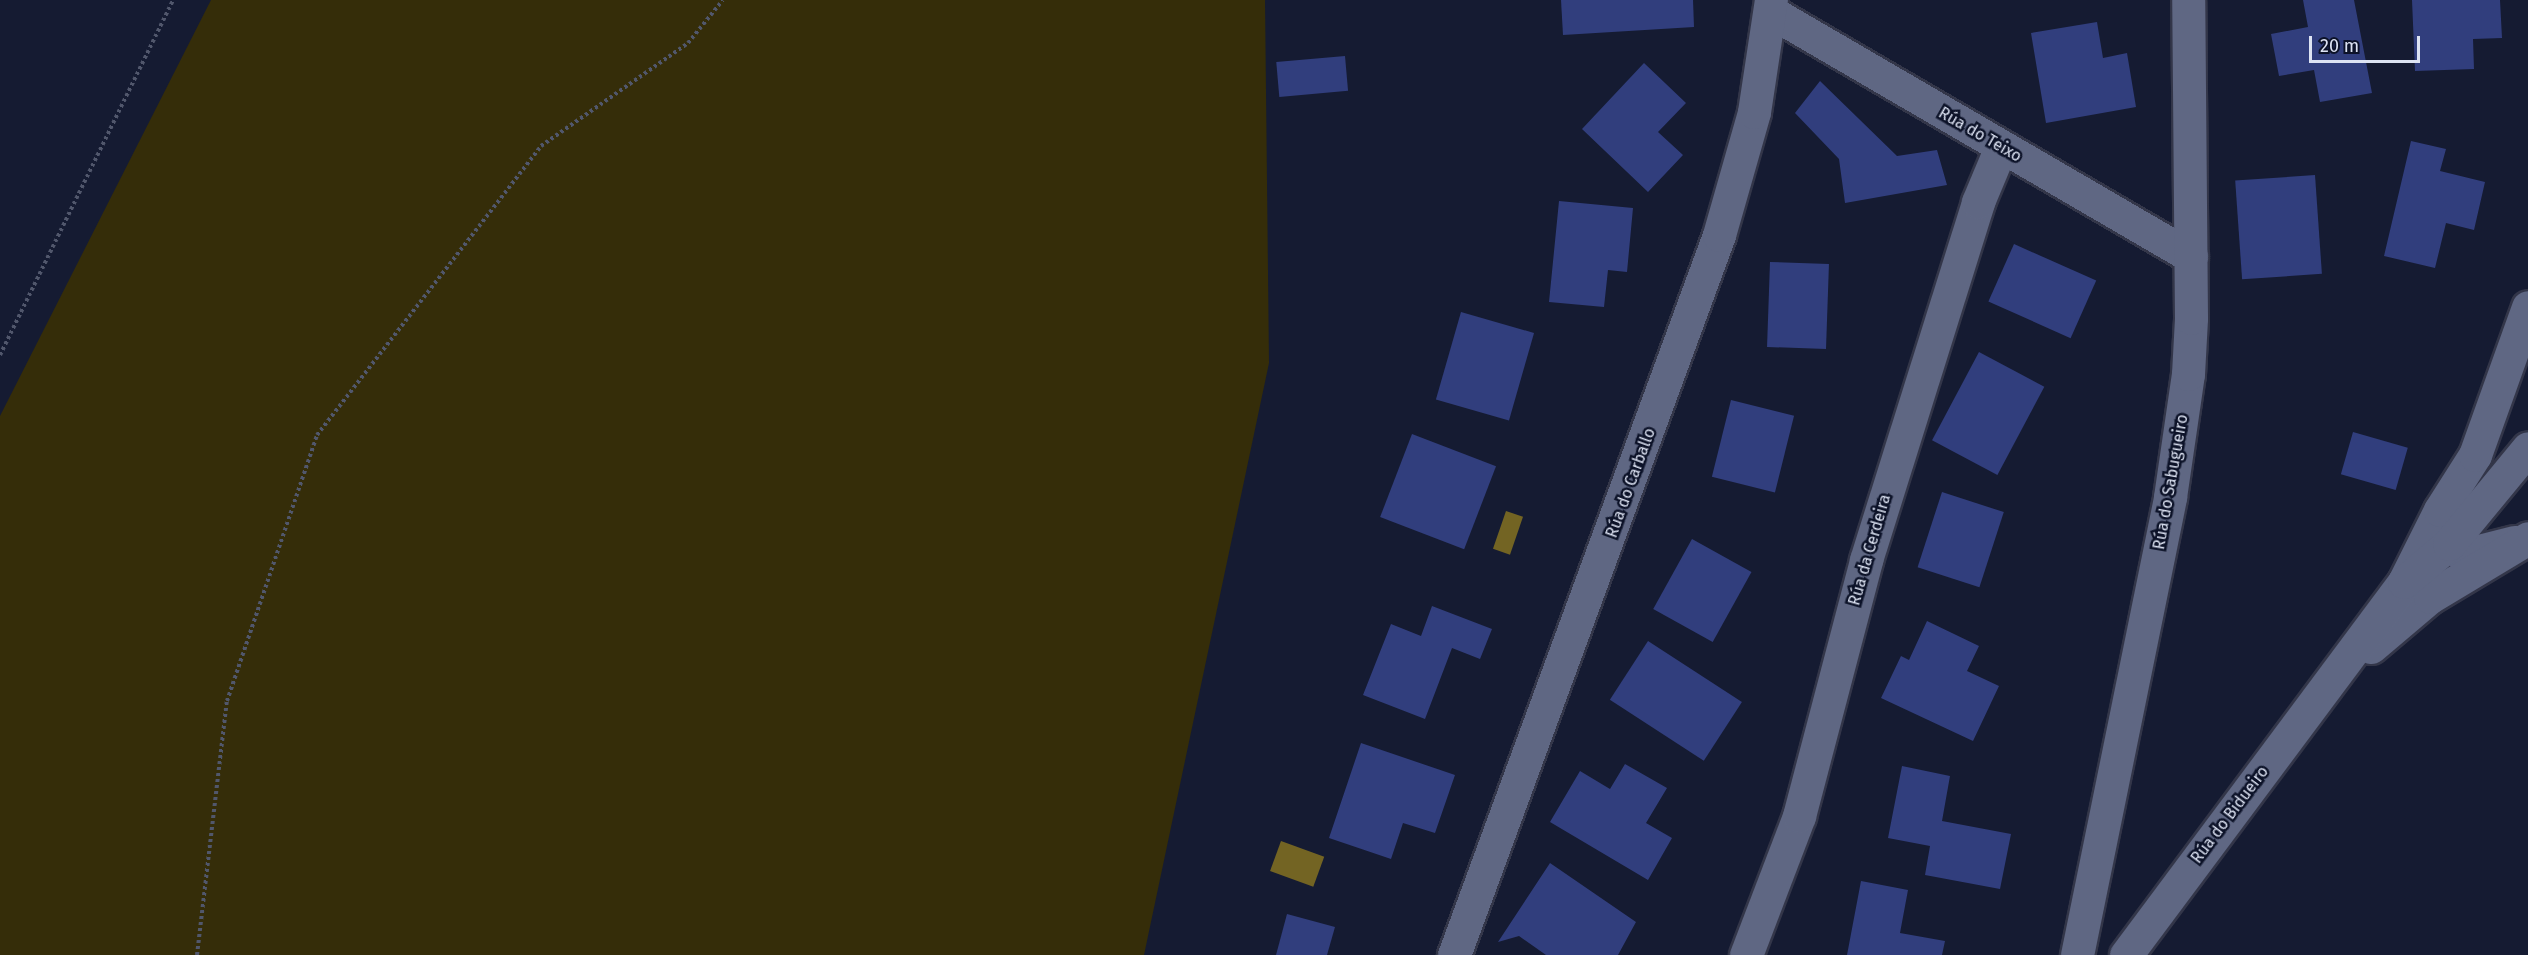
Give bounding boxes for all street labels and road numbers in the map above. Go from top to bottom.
street label: Rúa do Teixo [1935,104,2025,166]
street label: Rúa do Sabugueiro [2150,413,2192,551]
street label: Rúa do Carballo [1602,426,1660,540]
street label: Rúa da Cerdeira [1845,492,1895,608]
street label: Rúa do Bidueiro [2187,763,2273,867]

